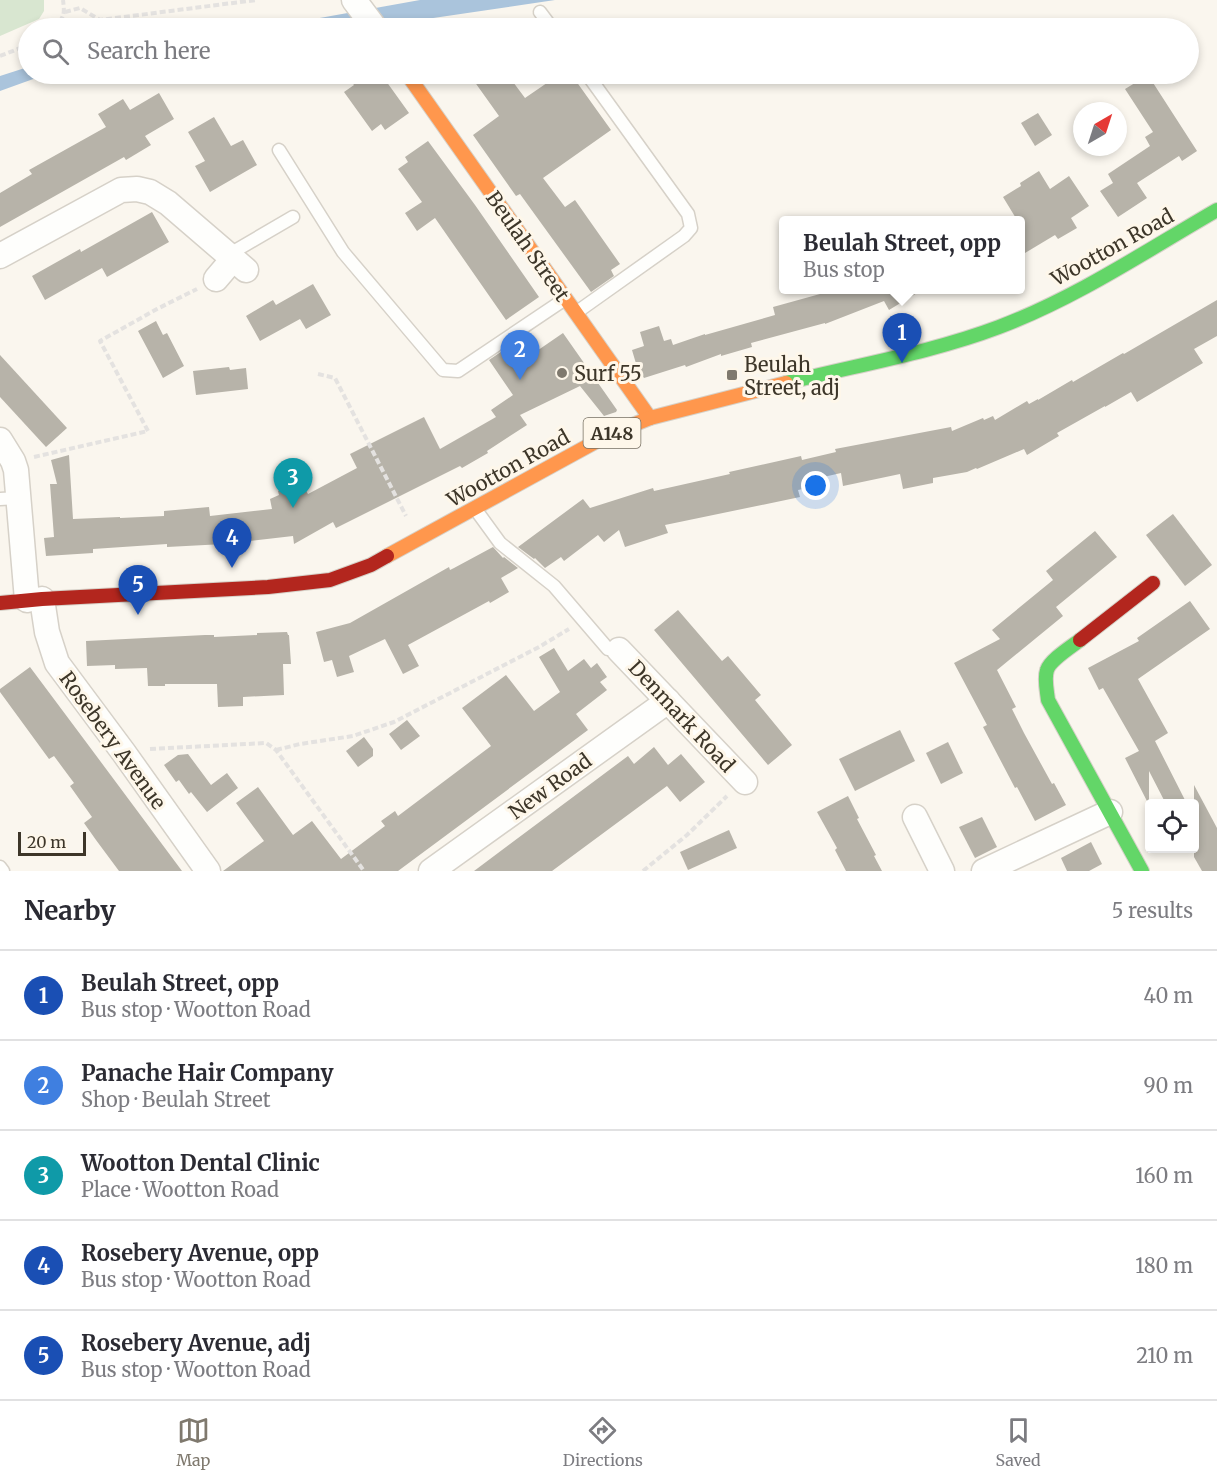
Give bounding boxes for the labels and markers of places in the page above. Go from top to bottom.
pin: 1 [882,314,922,363]
pin: 2 [500,330,540,380]
place label: Beulah Street, adj [744,352,840,400]
place label: Surf 55 [574,361,642,386]
marker: Surf 55 [555,366,569,380]
marker: Beulah Street, adj [725,368,739,382]
pin: 3 [274,458,312,508]
pin: 4 [212,518,252,568]
pin: 5 [118,566,158,615]

